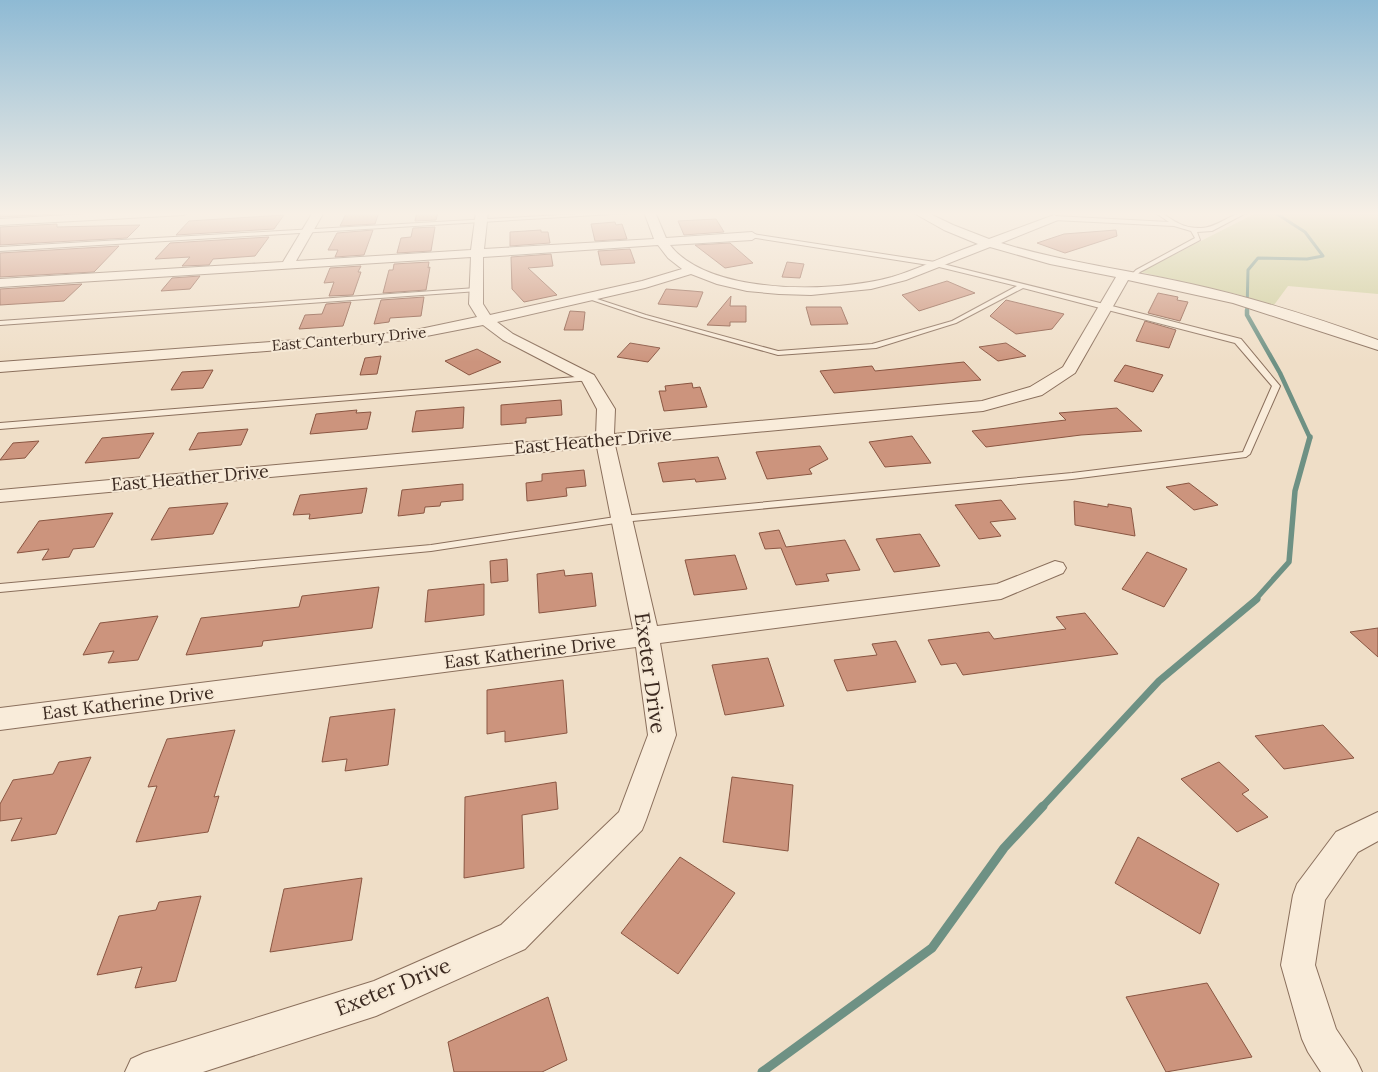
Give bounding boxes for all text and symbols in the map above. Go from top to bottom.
street label: East Canterbury Drive [271,322,427,355]
street label: East Heather Drive [513,422,673,459]
street label: East Heather Drive [110,459,270,496]
street label: Exeter Drive [629,611,672,735]
street label: East Katherine Drive [443,630,617,673]
street label: East Katherine Drive [41,681,215,724]
street label: Exeter Drive [331,951,454,1022]

